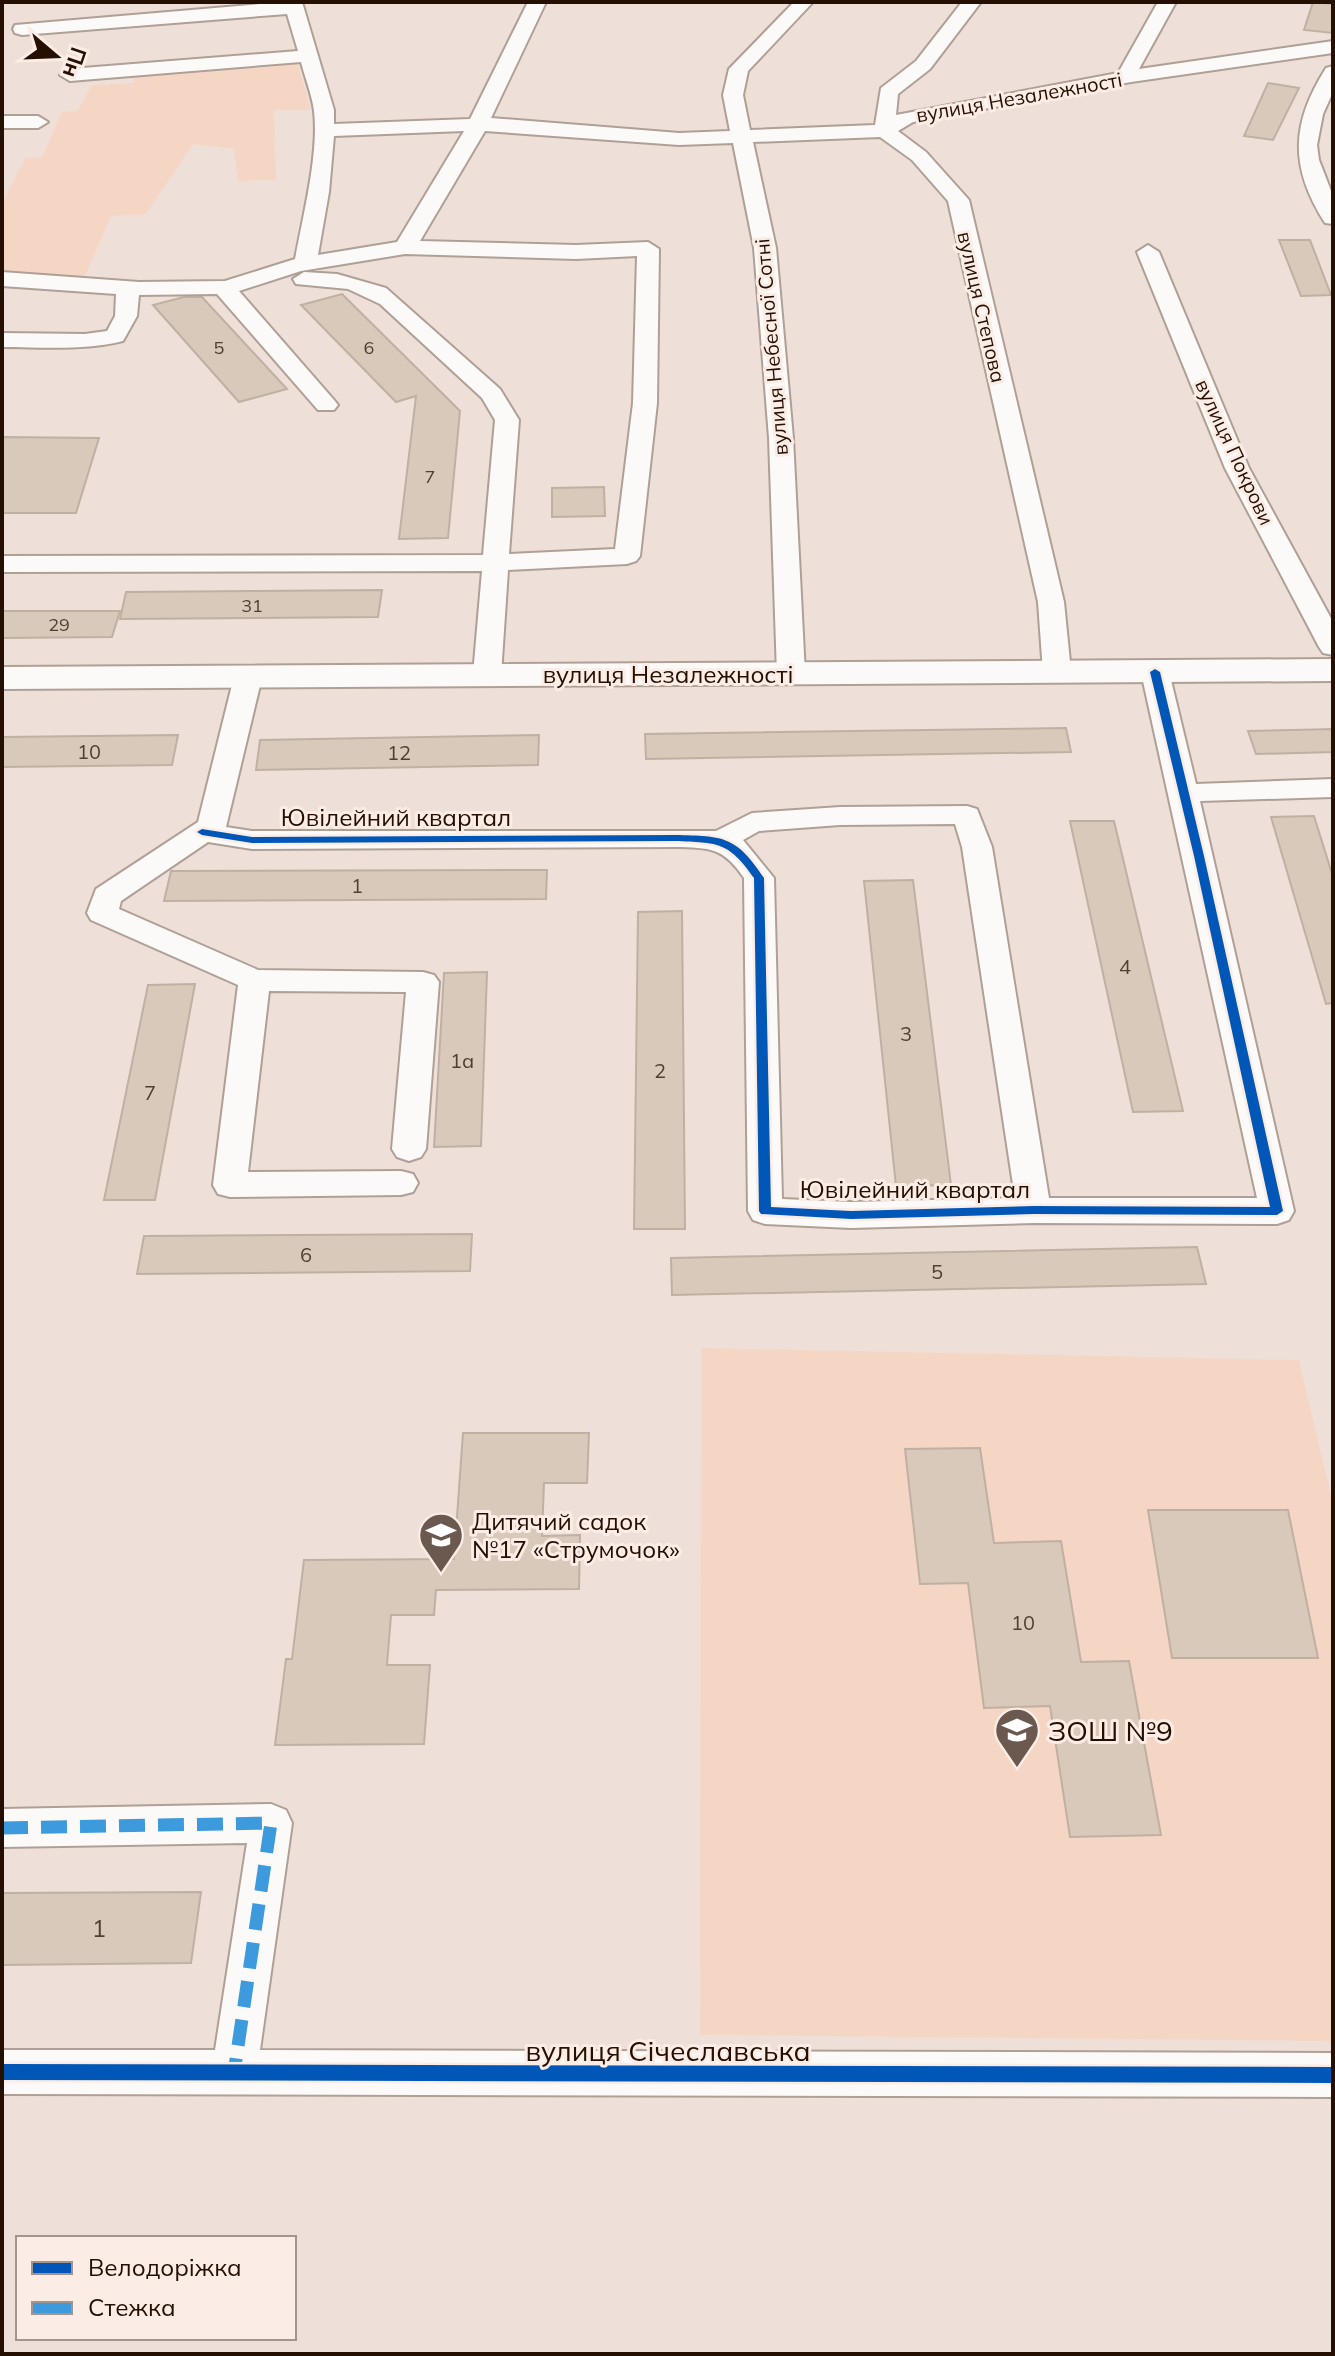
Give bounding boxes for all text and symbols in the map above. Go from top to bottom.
north arrow [16,16,96,96]
text: Пн [57,43,93,82]
street label: вулиця Незалежності [914,67,1124,127]
street label: вулиця Степова [952,229,1012,385]
street label: вулиця Небесної Сотні [749,238,793,456]
house number: 5 [214,336,225,359]
house number: 6 [364,336,374,359]
street label: вулиця Покрови [1190,375,1280,529]
house number: 7 [425,465,435,488]
house number: 31 [241,594,263,617]
house number: 29 [48,613,70,636]
street label: вулиця Незалежності [543,659,793,689]
house number: 10 [77,739,101,764]
house number: 12 [387,740,411,765]
street label: Ювілейний квартал [281,802,511,832]
house number: 1 [351,873,363,898]
house number: 4 [1119,954,1131,979]
house number: 3 [900,1021,912,1046]
house number: 1а [450,1048,474,1073]
house number: 2 [654,1058,666,1083]
house number: 7 [144,1080,156,1105]
street label: Ювілейний квартал [800,1174,1030,1204]
house number: 6 [300,1242,312,1267]
house number: 5 [931,1259,943,1284]
place label: Дитячий садок №17 «Струмочок» [472,1506,680,1564]
school or university icon: Дитячий садок №17 «Струмочок» [417,1511,465,1574]
house number: 10 [1011,1610,1035,1635]
school or university icon: ЗОШ №9 [993,1706,1041,1769]
place label: ЗОШ №9 [1048,1713,1173,1748]
house number: 1 [92,1913,106,1943]
street label: вулиця Січеславська [525,2033,811,2068]
legend [16,2236,296,2340]
text: Велодоріжка [88,2252,242,2282]
text: Стежка [88,2292,176,2322]

